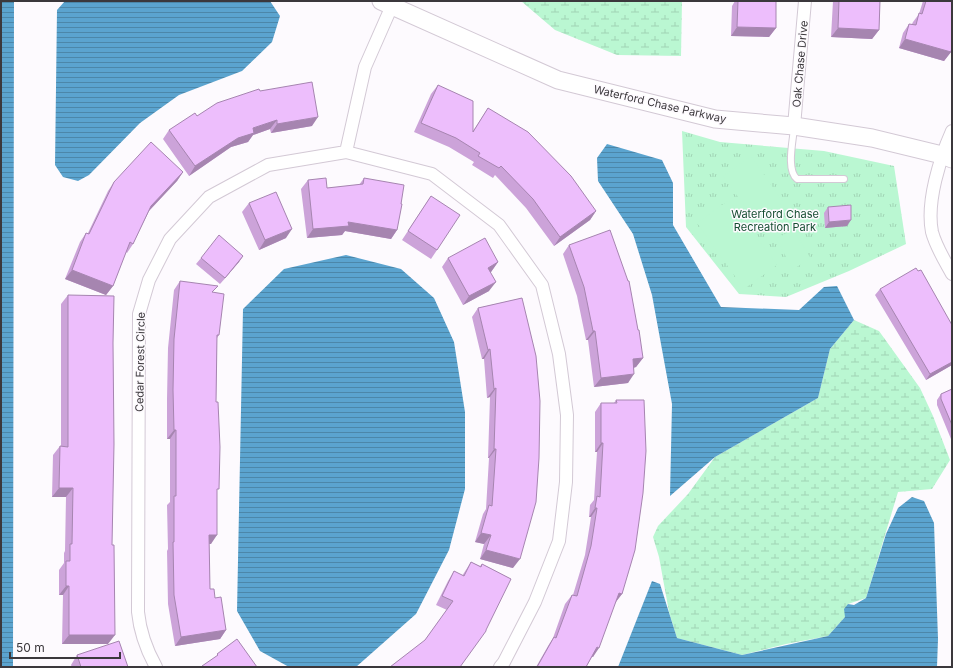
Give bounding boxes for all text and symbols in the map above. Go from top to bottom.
street label: Oak Chase Drive [789,20,811,108]
street label: Waterford Chase Parkway [592,82,728,126]
park label: Waterford Chase Recreation Park [731,207,819,234]
street label: Cedar Forest Circle [132,312,148,412]
scale bar [10,634,120,660]
text: 50 m [16,640,45,655]

